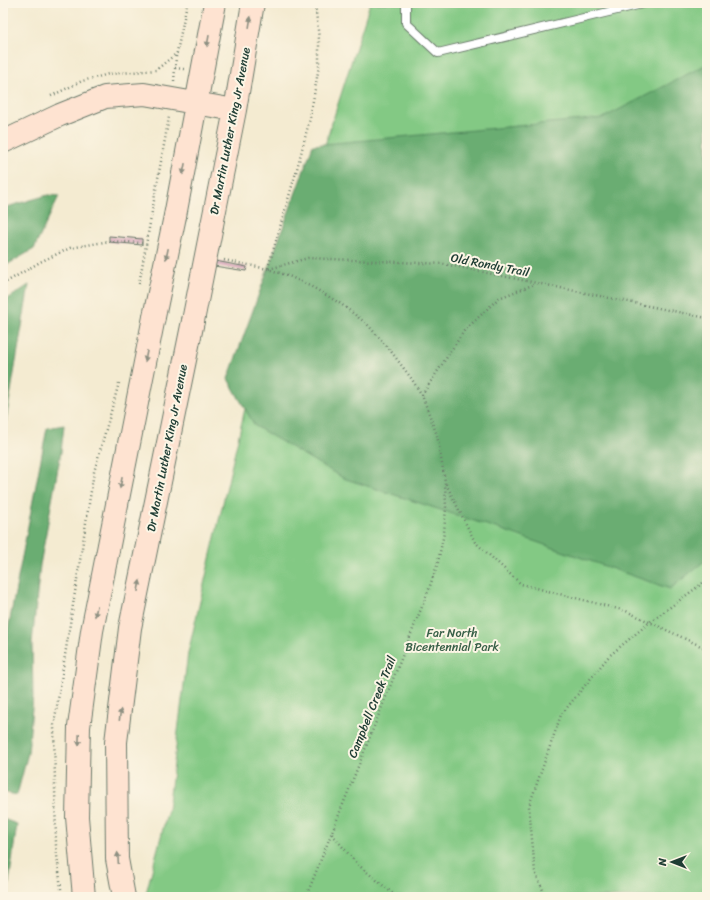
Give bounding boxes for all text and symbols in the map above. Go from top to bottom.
one-way arrow [247,15,253,28]
one-way arrow [205,35,211,48]
street label: Dr Martin Luther King Jr Avenue [203,45,257,217]
one-way arrow [181,163,187,175]
street label: Old Rondy Trail [449,247,532,283]
one-way arrow [164,248,170,260]
one-way arrow [143,350,149,362]
street label: Dr Martin Luther King Jr Avenue [140,362,194,534]
one-way arrow [118,477,124,489]
one-way arrow [136,580,142,592]
one-way arrow [93,605,99,617]
park label: Far North Bicentennial Park [405,622,499,658]
street label: Campbell Creek Trail [341,652,403,761]
one-way arrow [117,709,123,721]
one-way arrow [76,734,82,747]
north arrow [652,842,692,882]
one-way arrow [114,852,121,865]
text: N [653,858,672,867]

